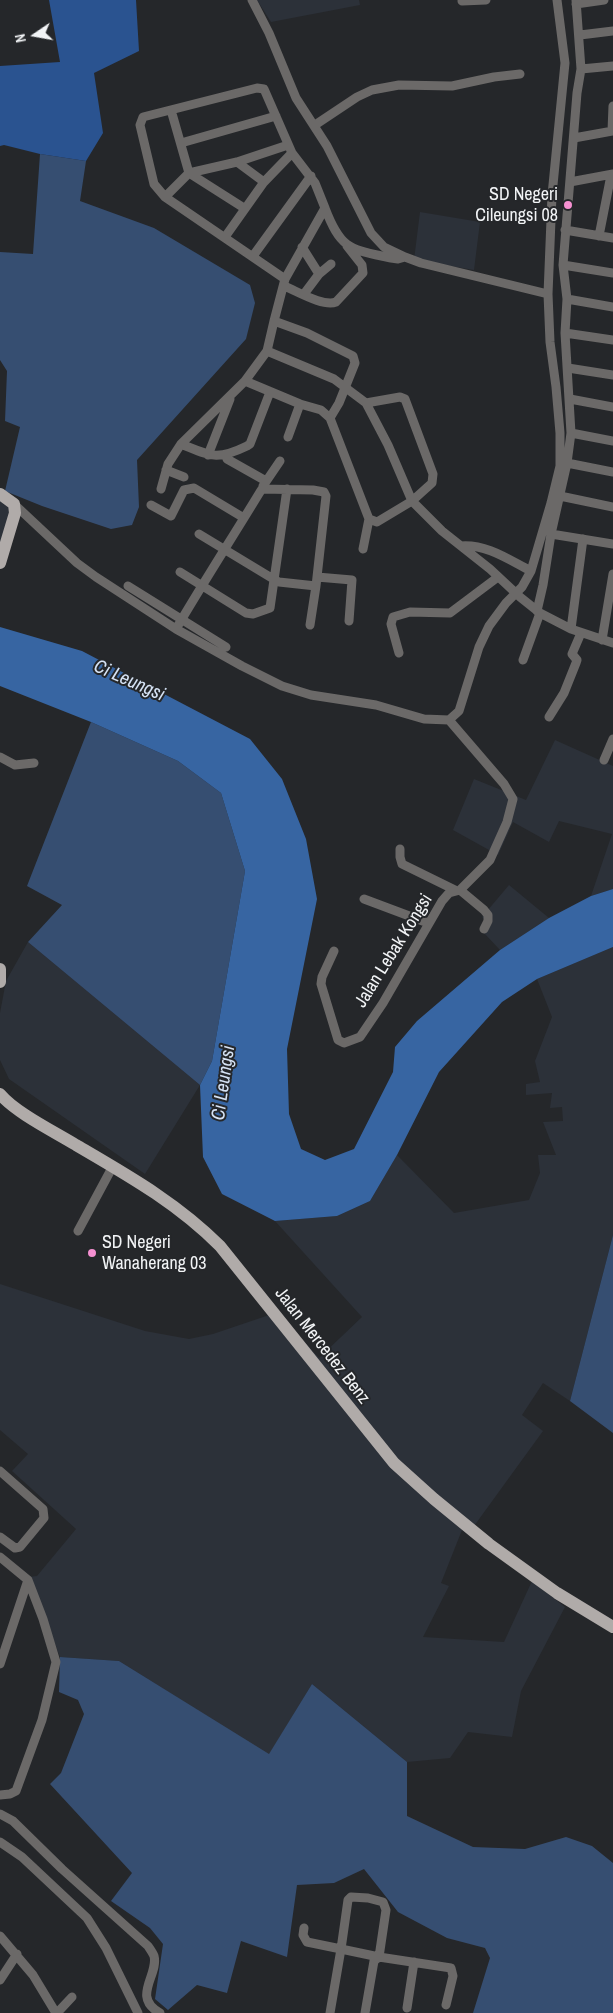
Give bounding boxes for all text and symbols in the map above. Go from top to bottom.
north arrow [10,10,60,60]
text: N [11,32,30,44]
place label: SD Negeri Cileungsi 08 [475,184,558,226]
marker: SD Negeri Cileungsi 08 [562,199,574,211]
water label: Ci Leungsi [90,655,168,707]
street label: Jalan Lebak Kongsi [350,890,438,1012]
water label: Ci Leungsi [207,1044,241,1122]
place label: SD Negeri Wanaherang 03 [102,1232,206,1274]
marker: SD Negeri Wanaherang 03 [86,1247,98,1259]
street label: Jalan Mercedez Benz [270,1283,374,1409]

